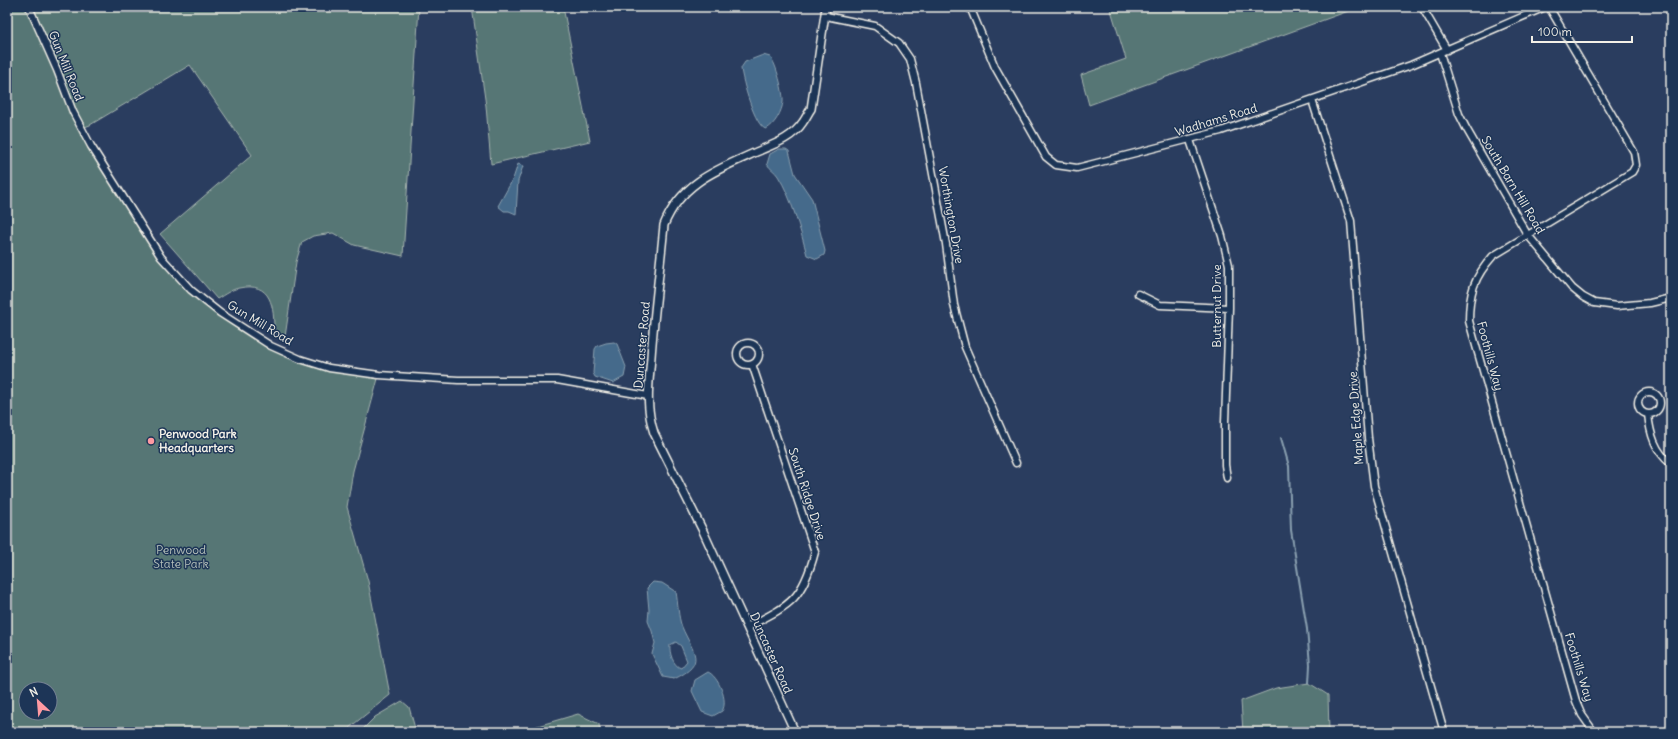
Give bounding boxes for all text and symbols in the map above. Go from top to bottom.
scale bar [1532,18,1632,44]
text: 100 m [1538,24,1572,39]
street label: Gun Mill Road [46,29,87,103]
street label: Wadhams Road [1173,100,1259,139]
street label: South Barn Hill Road [1478,133,1549,236]
street label: Worthington Drive [936,165,967,265]
street label: Butternut Drive [1209,264,1224,348]
street label: Gun Mill Road [225,297,296,348]
street label: Duncaster Road [630,301,653,389]
street label: Foothills Way [1474,320,1507,392]
street label: Maple Edge Drive [1345,371,1366,465]
place label: Penwood Park Headquarters [159,426,237,456]
marker: Penwood Park Headquarters [146,436,156,446]
street label: South Ridge Drive [786,446,829,542]
park label: Penwood State Park [153,542,209,571]
street label: Duncaster Road [747,610,796,696]
street label: Foothills Way [1562,631,1597,703]
north arrow [18,681,58,721]
text: N [27,684,40,700]

